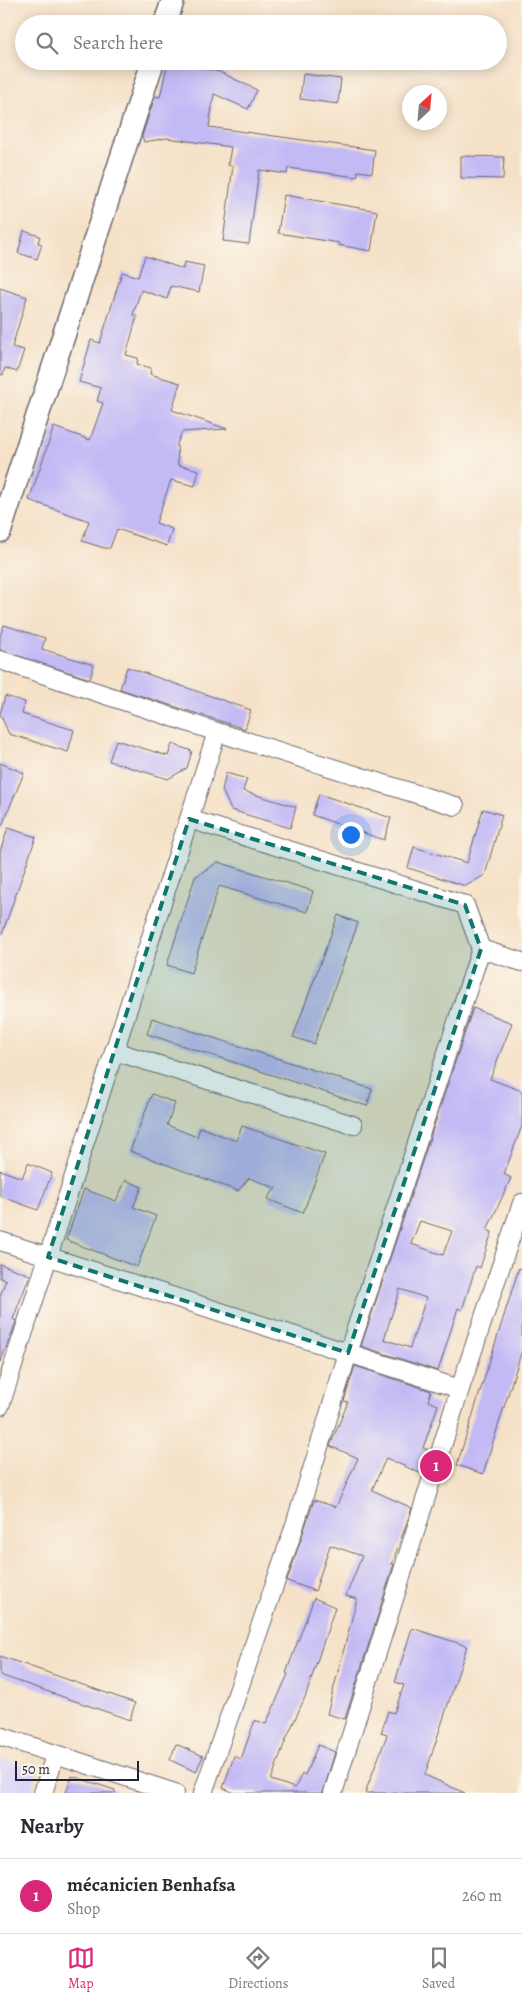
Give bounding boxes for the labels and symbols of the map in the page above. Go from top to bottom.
north arrow [402,85,447,130]
your location [338,822,364,848]
pin: 1 [420,1447,452,1485]
scale bar [15,1758,139,1781]

